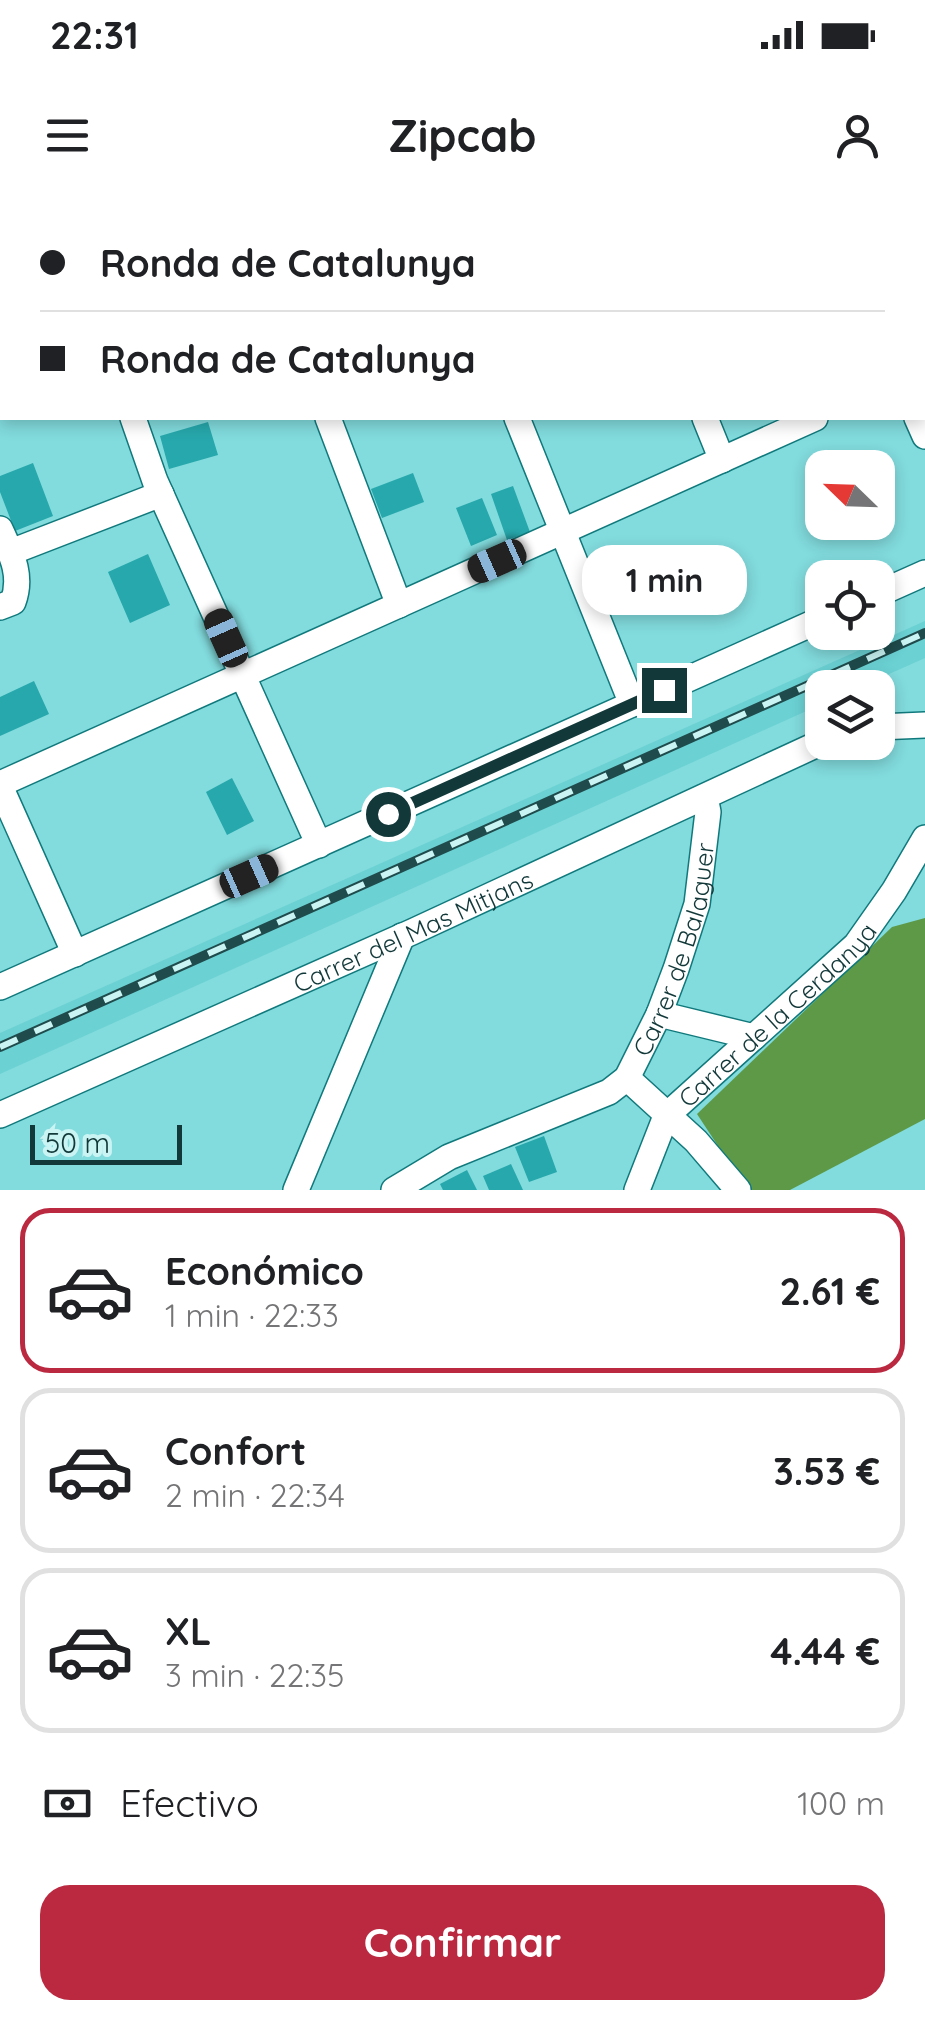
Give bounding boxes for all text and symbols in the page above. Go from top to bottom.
text: 22:31 [50,11,139,59]
text: Zipcab [389,107,536,163]
icon: menu [40,108,95,163]
icon: person [830,108,885,163]
text: Ronda de Catalunya [100,239,476,287]
text: Ronda de Catalunya [100,335,476,383]
north arrow [805,450,895,540]
map controls [805,450,895,760]
car [463,535,531,587]
callout: 1 min [582,545,746,615]
text: 1 min [626,560,703,600]
button: locate [805,560,895,650]
car [200,604,252,672]
route end [642,668,687,713]
button: layers [805,670,895,760]
route start [366,792,411,837]
street label: Carrer de Balaguer [625,840,720,1061]
car [215,850,283,902]
street label: Carrer del Mas Mitjans [288,863,537,998]
street label: Carrer de la Cerdanya [672,916,882,1113]
scale bar [30,1120,182,1164]
text: 50 m [45,1125,110,1160]
icon: car [45,1246,135,1336]
text: Económico [165,1247,364,1295]
text: 2.61 € [779,1267,880,1315]
text: 1 min · 22:33 [165,1295,339,1335]
icon: car [45,1426,135,1516]
text: Confort [165,1427,306,1475]
text: 3.53 € [773,1447,880,1495]
text: 2 min · 22:34 [165,1475,345,1515]
icon: car [45,1606,135,1696]
text: XL [165,1607,211,1655]
text: 4.44 € [770,1627,880,1675]
text: 3 min · 22:35 [165,1655,344,1695]
icon: cash [40,1776,95,1831]
text: Efectivo [120,1779,259,1827]
text: 100 m [797,1783,885,1823]
button: Confirmar [40,1885,885,2000]

